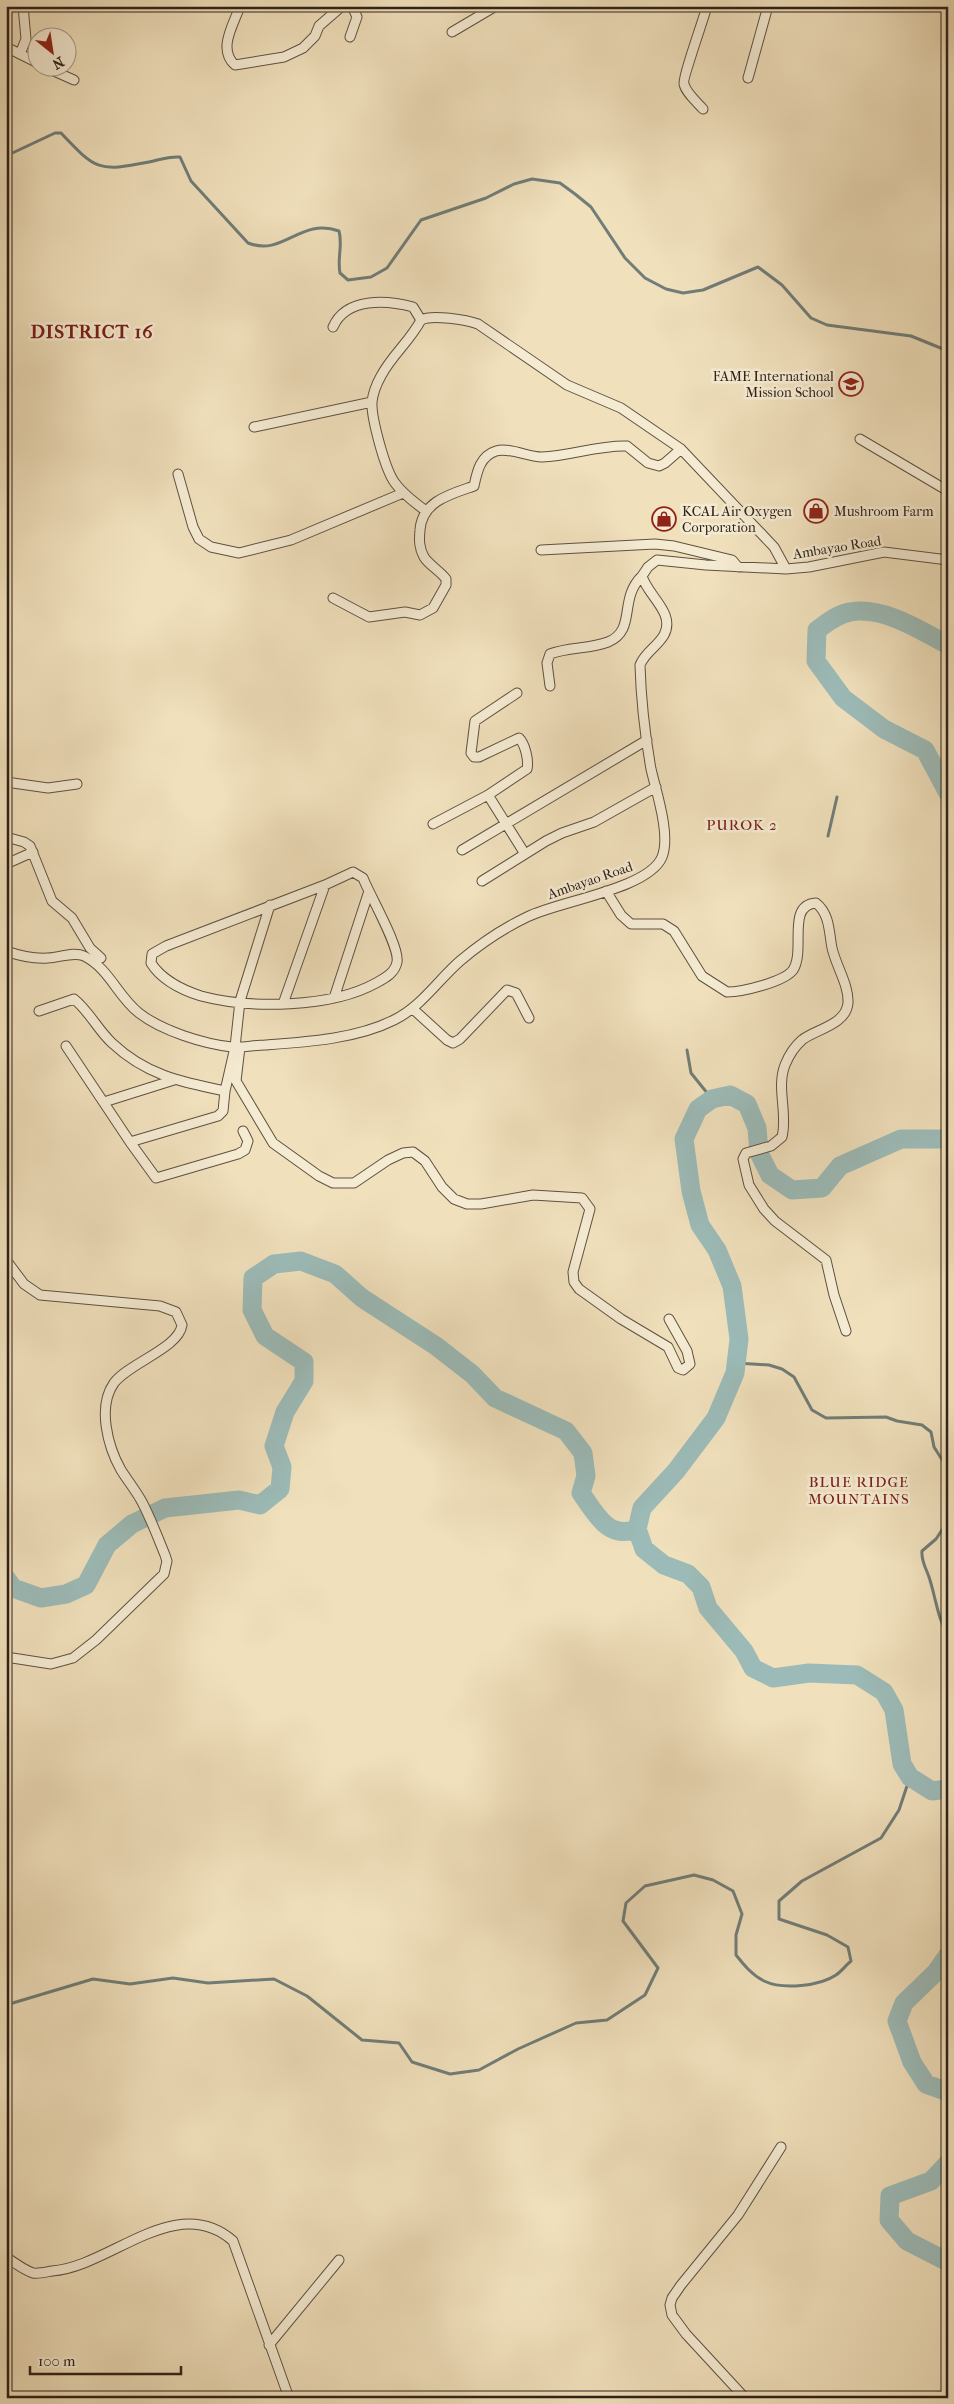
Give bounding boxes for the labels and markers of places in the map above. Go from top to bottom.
place label: FAME International Mission School [713,368,834,401]
school or university icon: FAME International Mission School [838,371,864,397]
shop icon: Mushroom Farm [803,498,829,524]
place label: KCAL Air Oxygen Corporation [682,503,792,536]
place label: Mushroom Farm [834,503,934,520]
shop icon: KCAL Air Oxygen Corporation [651,506,677,532]

